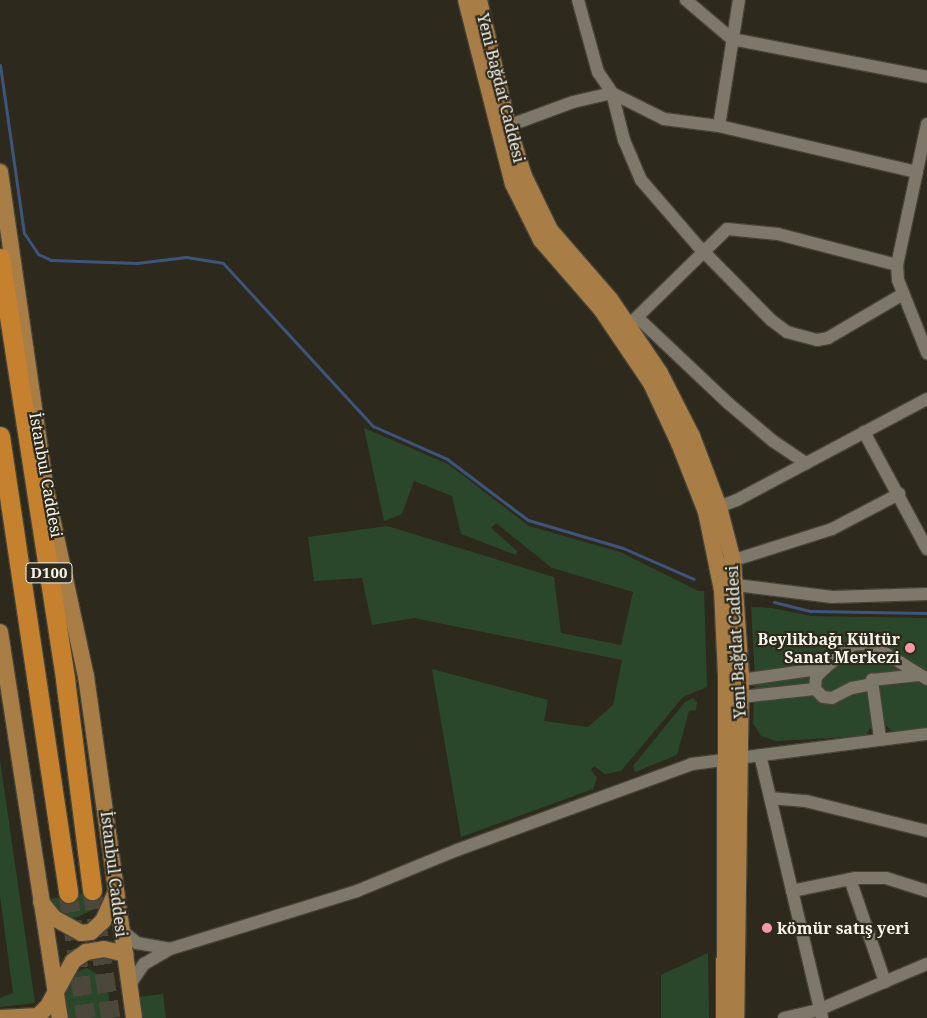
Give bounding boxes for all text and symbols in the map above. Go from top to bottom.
street label: Yeni Bağdat Caddesi [473,11,529,165]
street label: İstanbul Caddesi [26,411,66,539]
road number: D100 [25,560,73,586]
street label: Yeni Bağdat Caddesi [722,565,750,719]
place label: Beylikbağı Kültür Sanat Merkezi [757,629,900,667]
marker: Beylikbağı Kültür Sanat Merkezi [904,642,916,654]
street label: İstanbul Caddesi [97,810,131,938]
place label: kömür satış yeri [777,918,909,938]
marker: kömür satış yeri [761,922,773,934]

